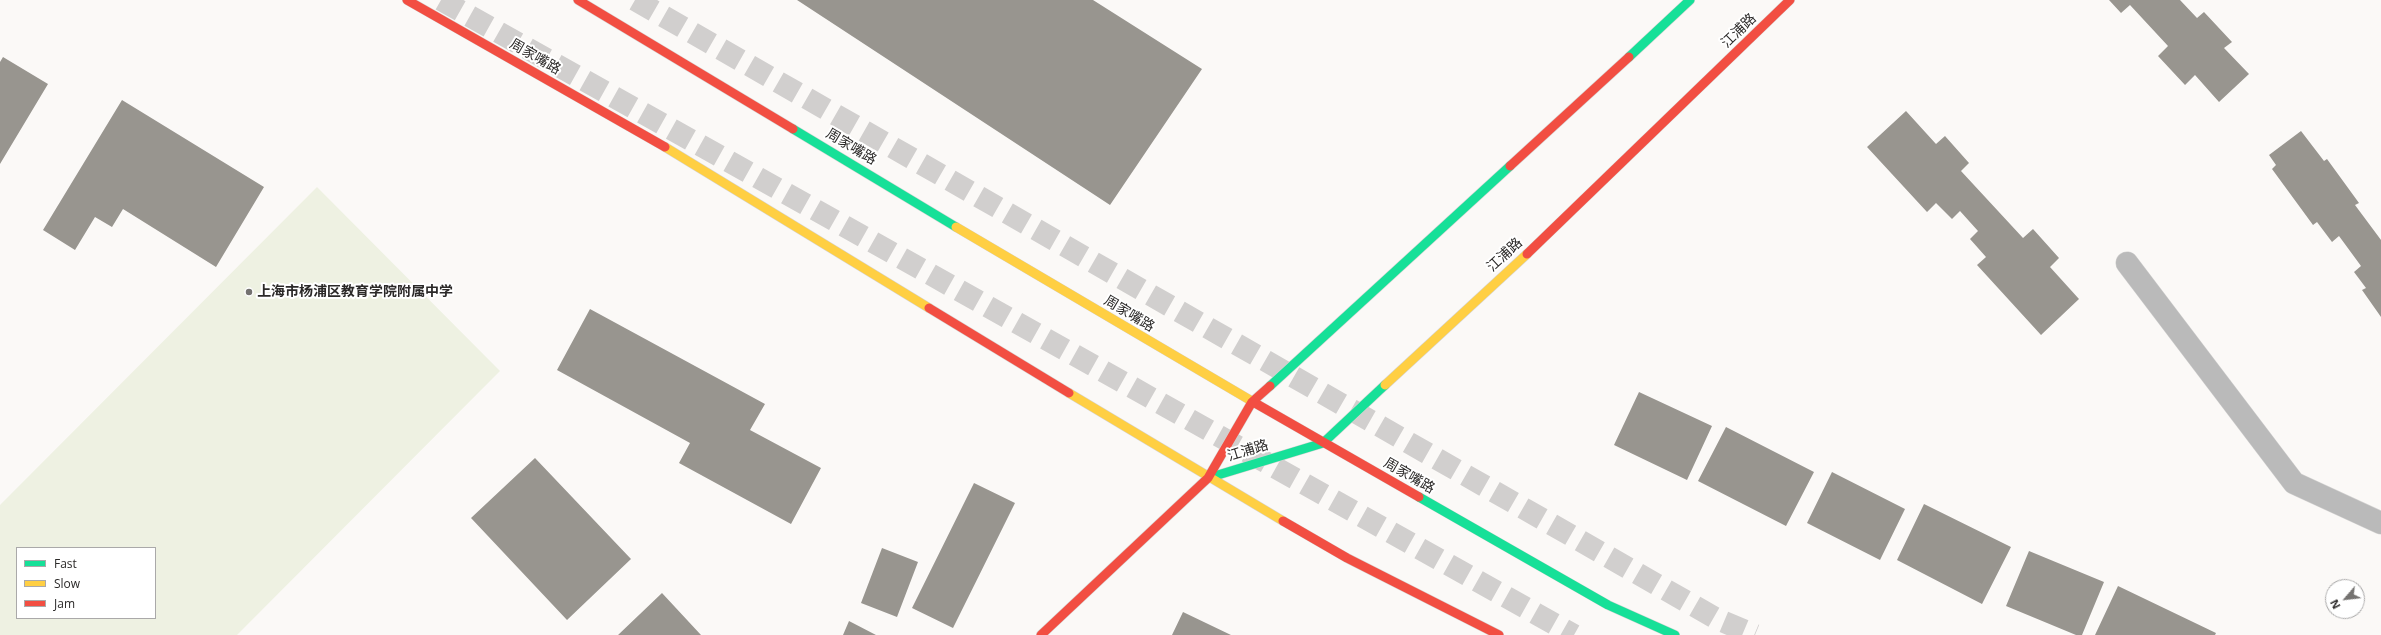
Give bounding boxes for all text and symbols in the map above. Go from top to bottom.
street label: 江浦路 [1718,10,1760,52]
street label: 周家嘴路 [507,36,563,78]
street label: 周家嘴路 [823,125,879,169]
street label: 江浦路 [1484,235,1526,275]
place label: 上海市杨浦区教育学院附属中学 [257,284,453,300]
marker: 上海市杨浦区教育学院附属中学 [244,287,254,297]
street label: 周家嘴路 [1101,292,1157,336]
street label: 江浦路 [1225,437,1271,465]
street label: 周家嘴路 [1381,455,1437,497]
legend [16,547,156,619]
text: Fast [54,555,77,572]
text: Slow [54,575,80,592]
north arrow [2325,579,2365,619]
text: Jam [54,595,75,612]
text: N [2326,597,2344,612]

